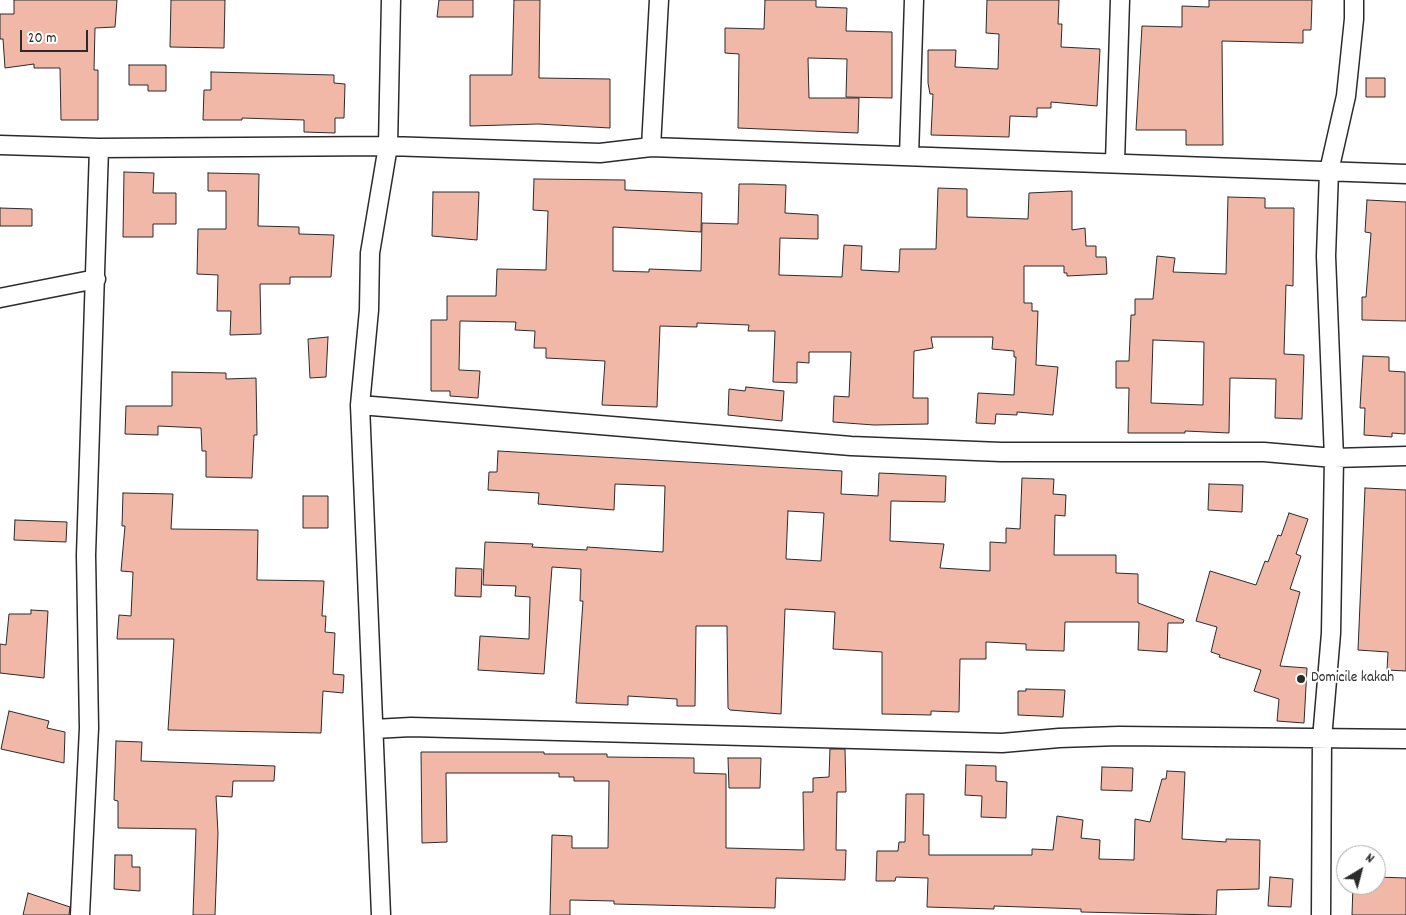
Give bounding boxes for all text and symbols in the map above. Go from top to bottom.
scale bar [22,20,90,52]
text: 20 m [28,28,56,50]
place label: Domicile kakah [1311,670,1394,688]
marker: Domicile kakah [1295,673,1307,685]
north arrow [1336,845,1386,895]
text: N [1361,849,1378,869]

